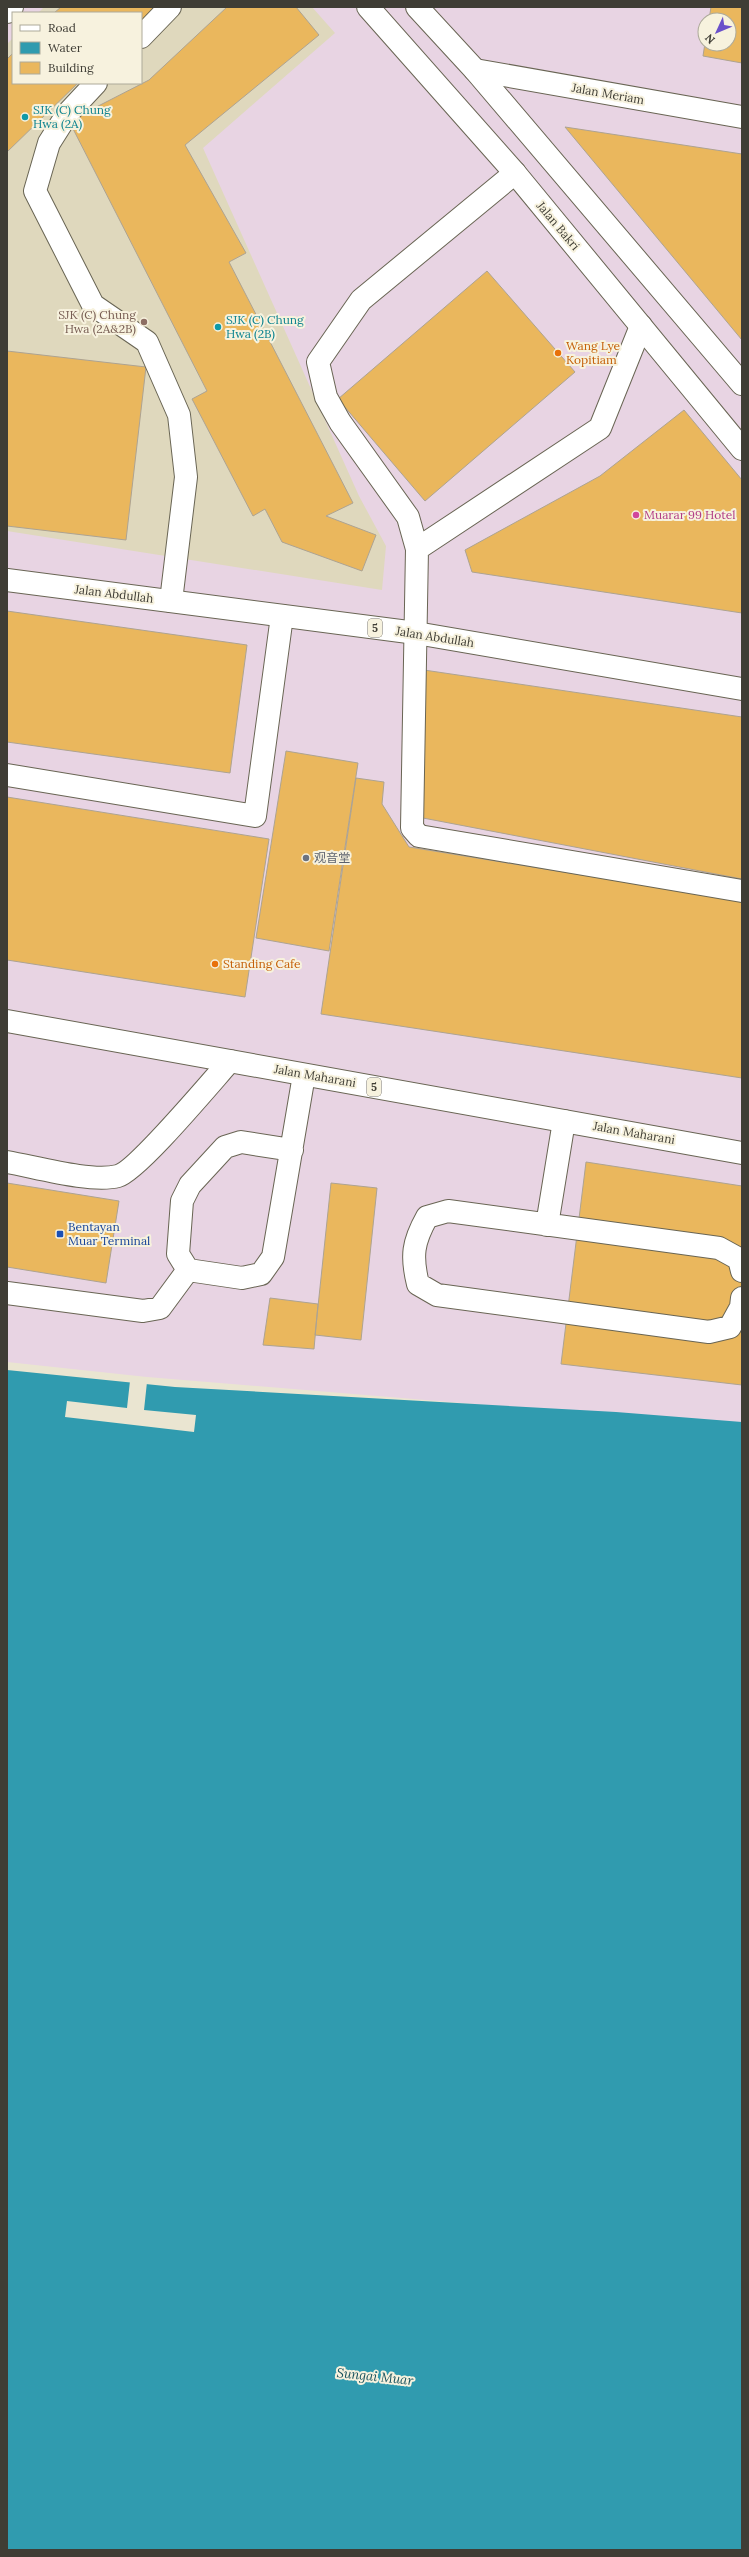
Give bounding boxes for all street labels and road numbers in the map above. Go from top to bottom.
street label: Jalan Meriam [570,80,646,107]
street label: Jalan Bakri [533,197,583,253]
street label: Jalan Abdullah [73,581,154,606]
road number: 5 [368,619,382,637]
street label: Jalan Abdullah [394,623,475,650]
street label: Jalan Maharani [272,1061,357,1090]
road number: 5 [367,1078,381,1096]
street label: Jalan Maharani [591,1118,676,1147]

